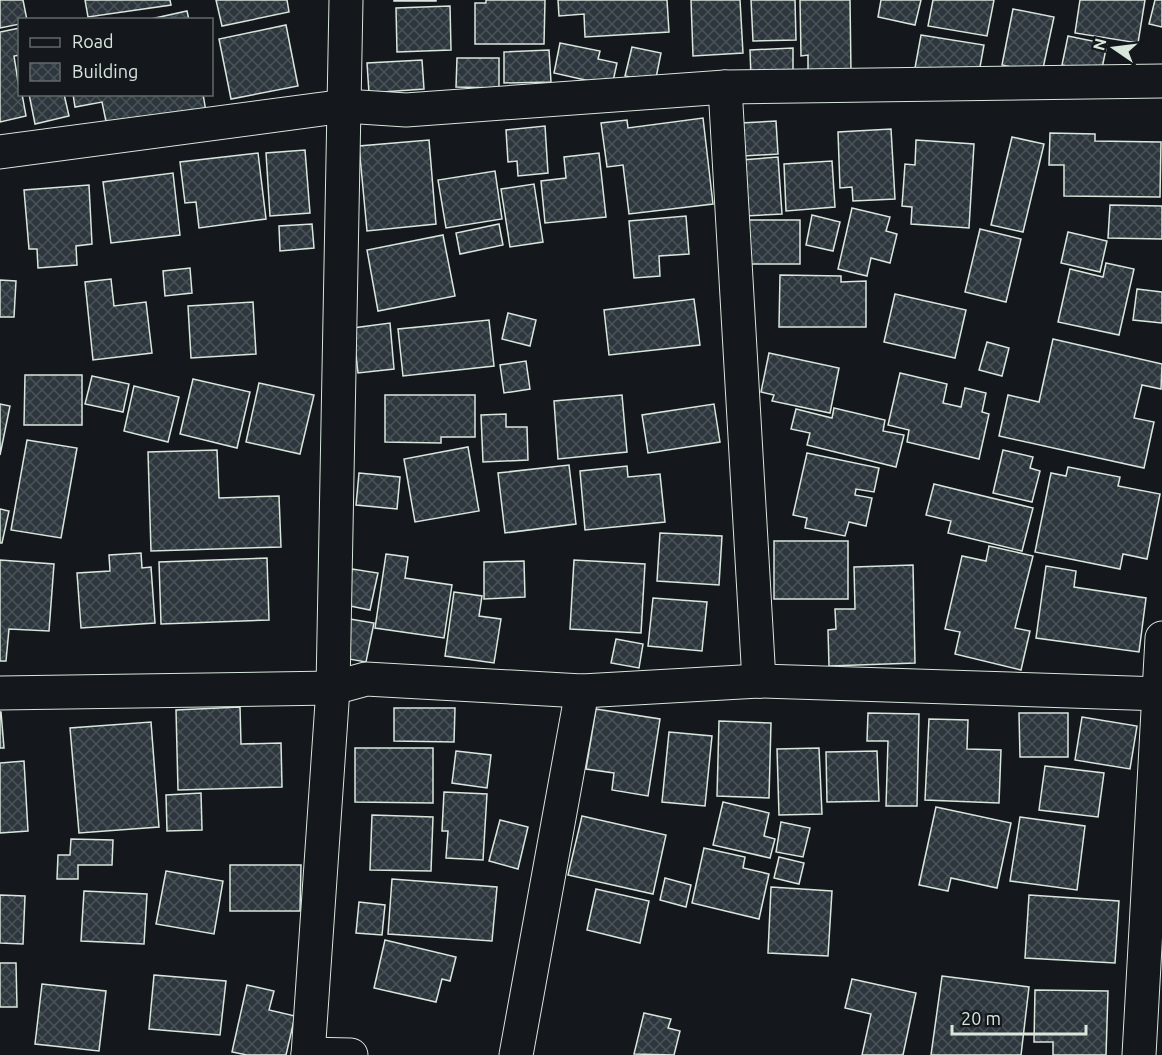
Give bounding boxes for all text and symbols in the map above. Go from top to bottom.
legend [18,18,213,96]
north arrow [1084,18,1144,78]
text: Road [72,31,114,51]
text: N [1089,36,1110,52]
text: Building [72,61,138,81]
scale bar [952,998,1086,1036]
text: 20 m [961,1008,1001,1028]

